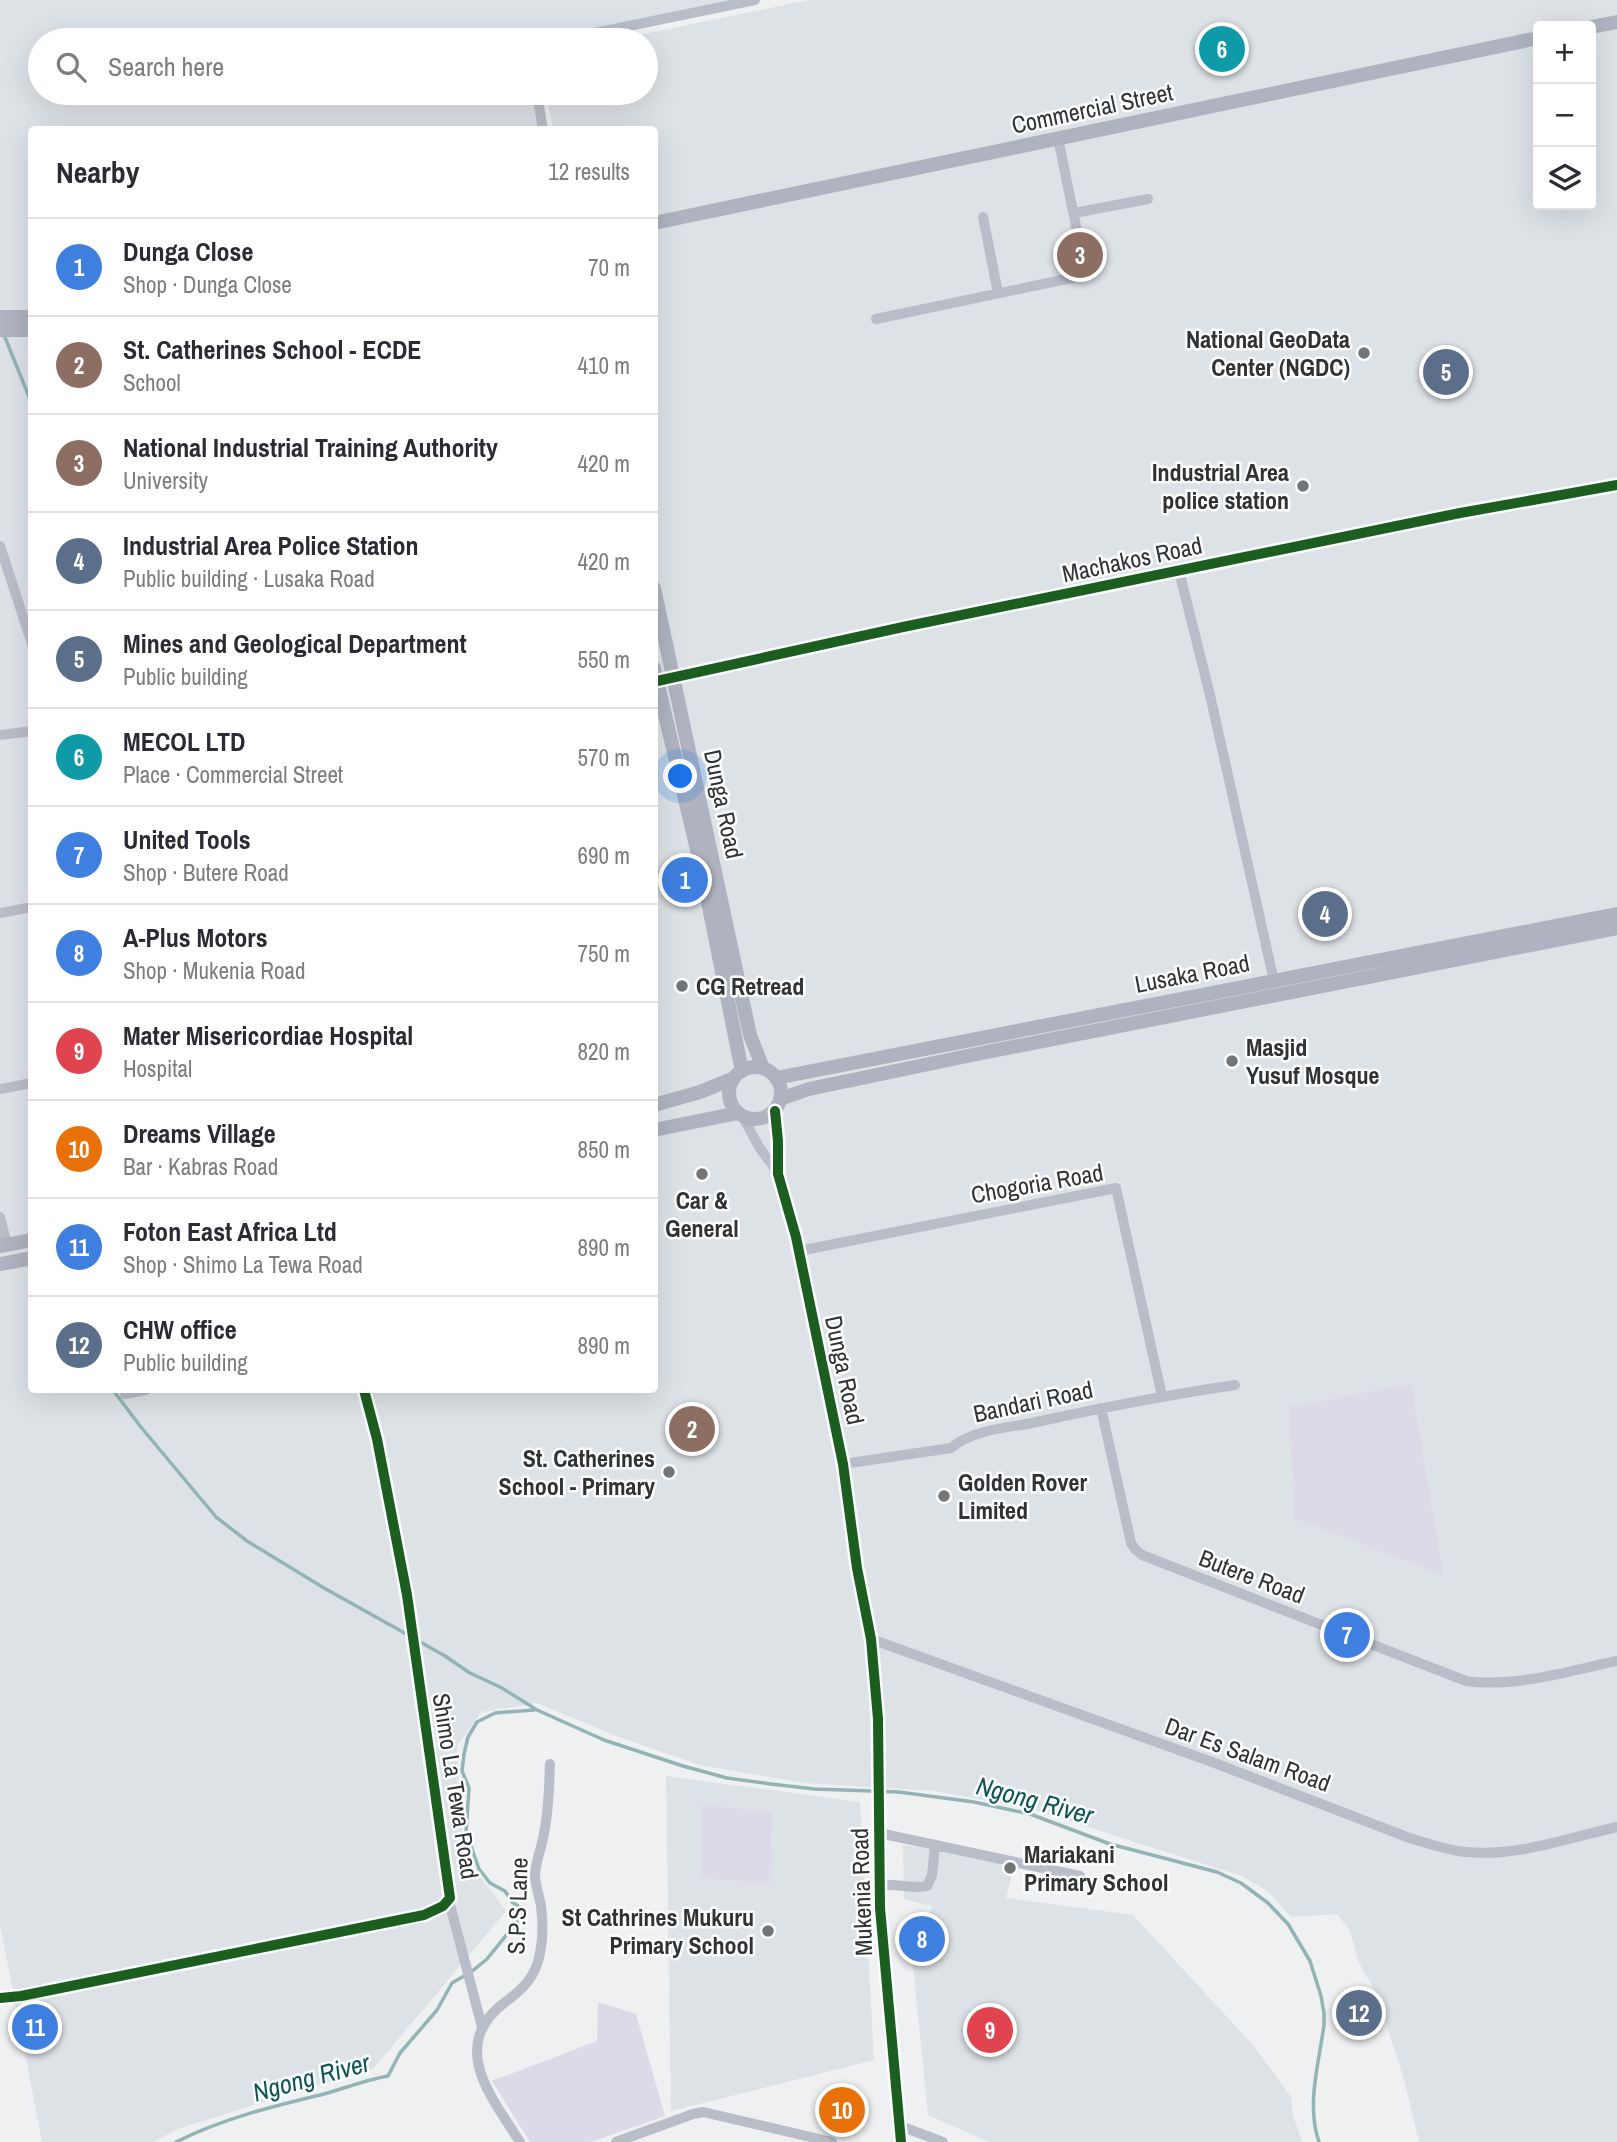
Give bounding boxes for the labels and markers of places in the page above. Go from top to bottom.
pin: 6 [1199,23,1245,75]
pin: 3 [1057,229,1103,281]
place label: National GeoData Center (NGDC) [1186,323,1350,383]
marker: National GeoData Center (NGDC) [1356,345,1372,361]
pin: 5 [1423,346,1469,398]
place label: Industrial Area police station [1152,456,1289,516]
marker: Industrial Area police station [1295,478,1311,494]
pin: 1 [662,854,708,906]
pin: 4 [1302,888,1348,940]
place label: CG Retread [696,970,804,1002]
marker: CG Retread [674,978,690,994]
place label: Masjid Yusuf Mosque [1246,1031,1379,1091]
marker: Masjid Yusuf Mosque [1224,1053,1240,1069]
marker: Car & General [694,1166,710,1182]
place label: Car & General [665,1184,739,1244]
pin: 2 [669,1403,715,1455]
place label: St. Catherines School - Primary [499,1442,655,1502]
marker: St. Catherines School - Primary [661,1464,677,1480]
place label: Golden Rover Limited [958,1466,1087,1526]
marker: Golden Rover Limited [936,1488,952,1504]
pin: 7 [1324,1609,1370,1661]
place label: Mariakani Primary School [1024,1838,1168,1898]
marker: Mariakani Primary School [1002,1860,1018,1876]
place label: St Cathrines Mukuru Primary School [562,1901,754,1961]
pin: 8 [899,1913,945,1965]
marker: St Cathrines Mukuru Primary School [760,1923,776,1939]
pin: 12 [1336,1987,1382,2039]
pin: 11 [12,2001,58,2053]
pin: 9 [967,2004,1013,2056]
pin: 10 [819,2084,865,2136]

